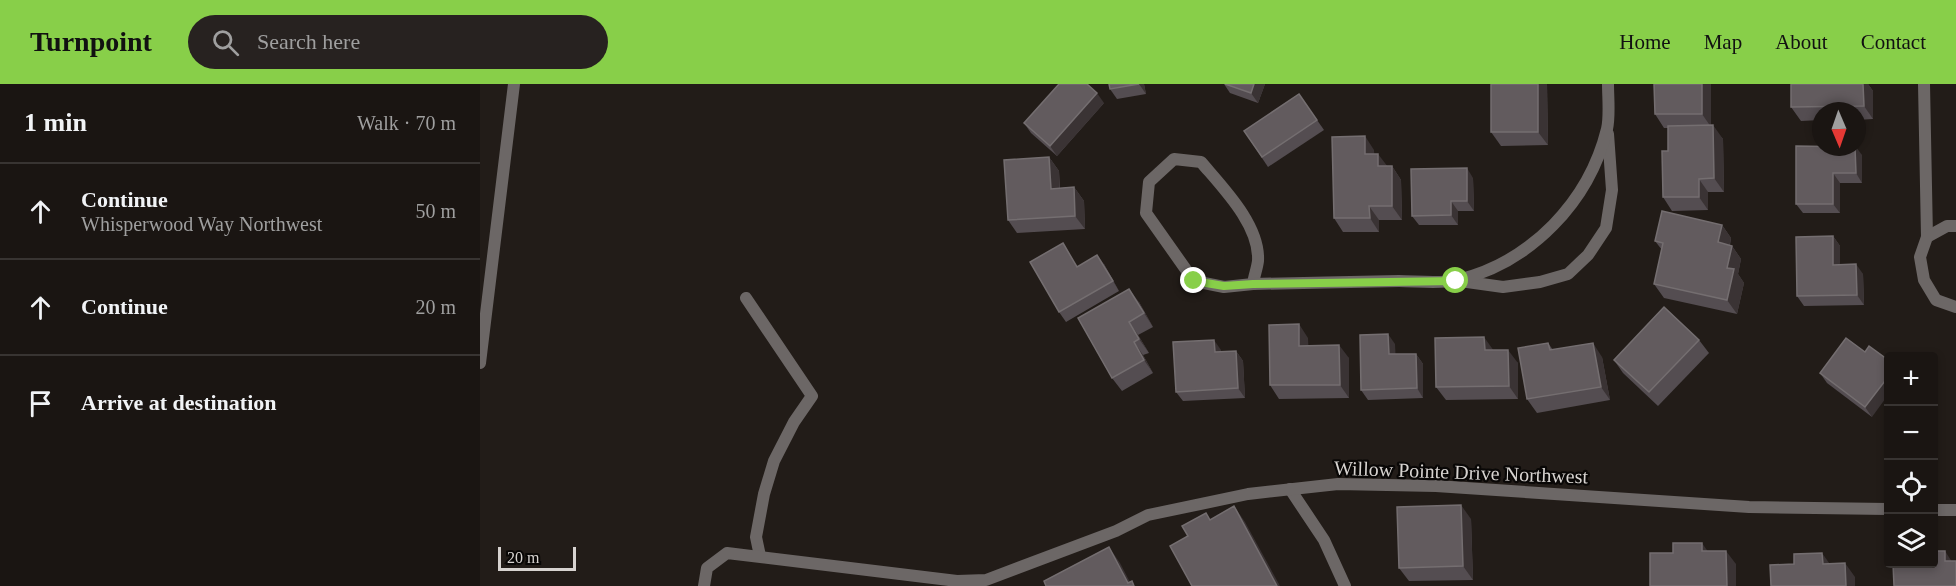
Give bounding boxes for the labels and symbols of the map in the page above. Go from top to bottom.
north arrow [1812,102,1866,156]
route end [1180,267,1206,293]
route start [1442,267,1468,293]
street label: Willow Pointe Drive Northwest [1334,457,1589,487]
scale bar [498,544,576,572]

